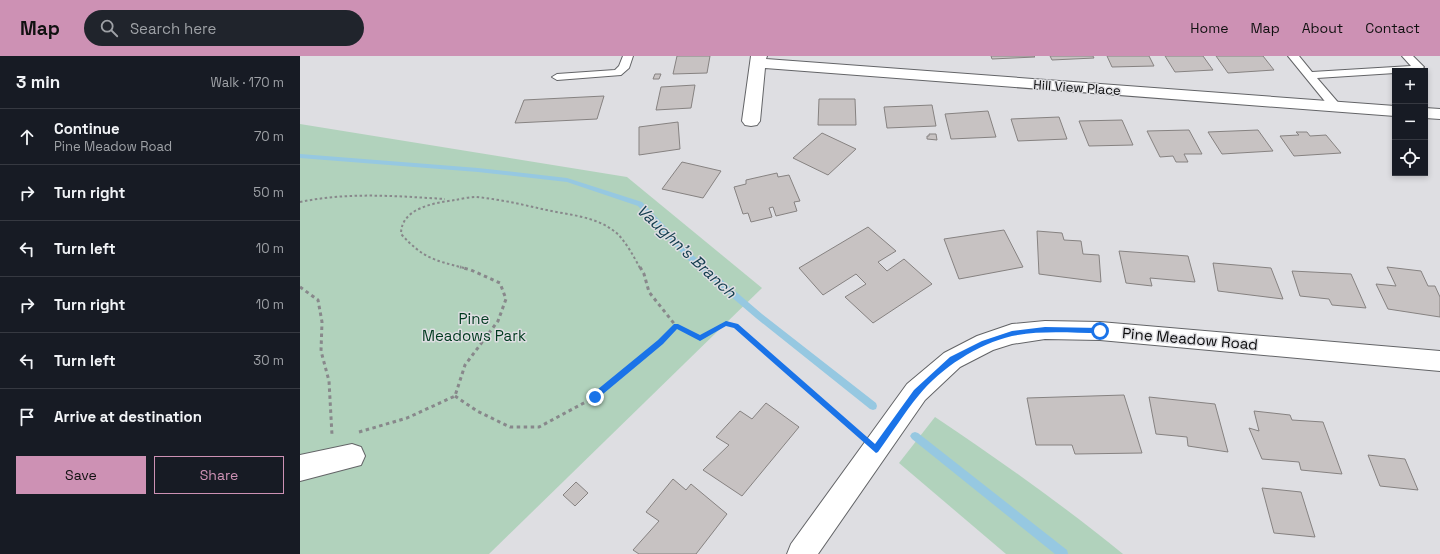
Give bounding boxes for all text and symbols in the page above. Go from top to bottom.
search box [84,10,364,46]
text: Map [20,16,60,41]
icon: search [98,17,120,39]
text: Search here [130,19,216,38]
text: Home [1190,19,1228,37]
text: Map [1250,19,1280,37]
text: About [1302,19,1343,37]
text: Contact [1365,19,1420,37]
map controls [1392,68,1428,176]
button: + [1392,68,1428,104]
text: 3 min [16,71,60,93]
text: Walk · 170 m [210,74,284,91]
street label: Hill View Place [1033,76,1121,99]
button: − [1392,104,1428,140]
text: Continue [54,119,120,138]
icon: ahead [16,126,38,148]
text: 70 m [254,128,284,145]
text: Pine Meadow Road [54,138,172,155]
button: locate [1392,140,1428,176]
icon: right [16,182,38,204]
text: Turn right [54,183,125,202]
text: 50 m [253,184,284,201]
water label: Vaughn's Branch [632,200,742,304]
icon: left [16,238,38,260]
text: Turn left [54,239,116,258]
text: 10 m [256,240,284,257]
icon: right [16,294,38,316]
text: Turn right [54,295,125,314]
text: 10 m [256,296,284,313]
park label: Pine Meadows Park [422,309,526,345]
route start [1091,322,1109,340]
street label: Pine Meadow Road [1121,323,1259,354]
icon: left [16,350,38,372]
text: Turn left [54,351,116,370]
text: 30 m [253,352,284,369]
route end [586,388,604,406]
icon: arrive [16,406,38,428]
text: Arrive at destination [54,407,202,426]
button: Save [16,456,146,494]
button: Share [154,456,284,494]

